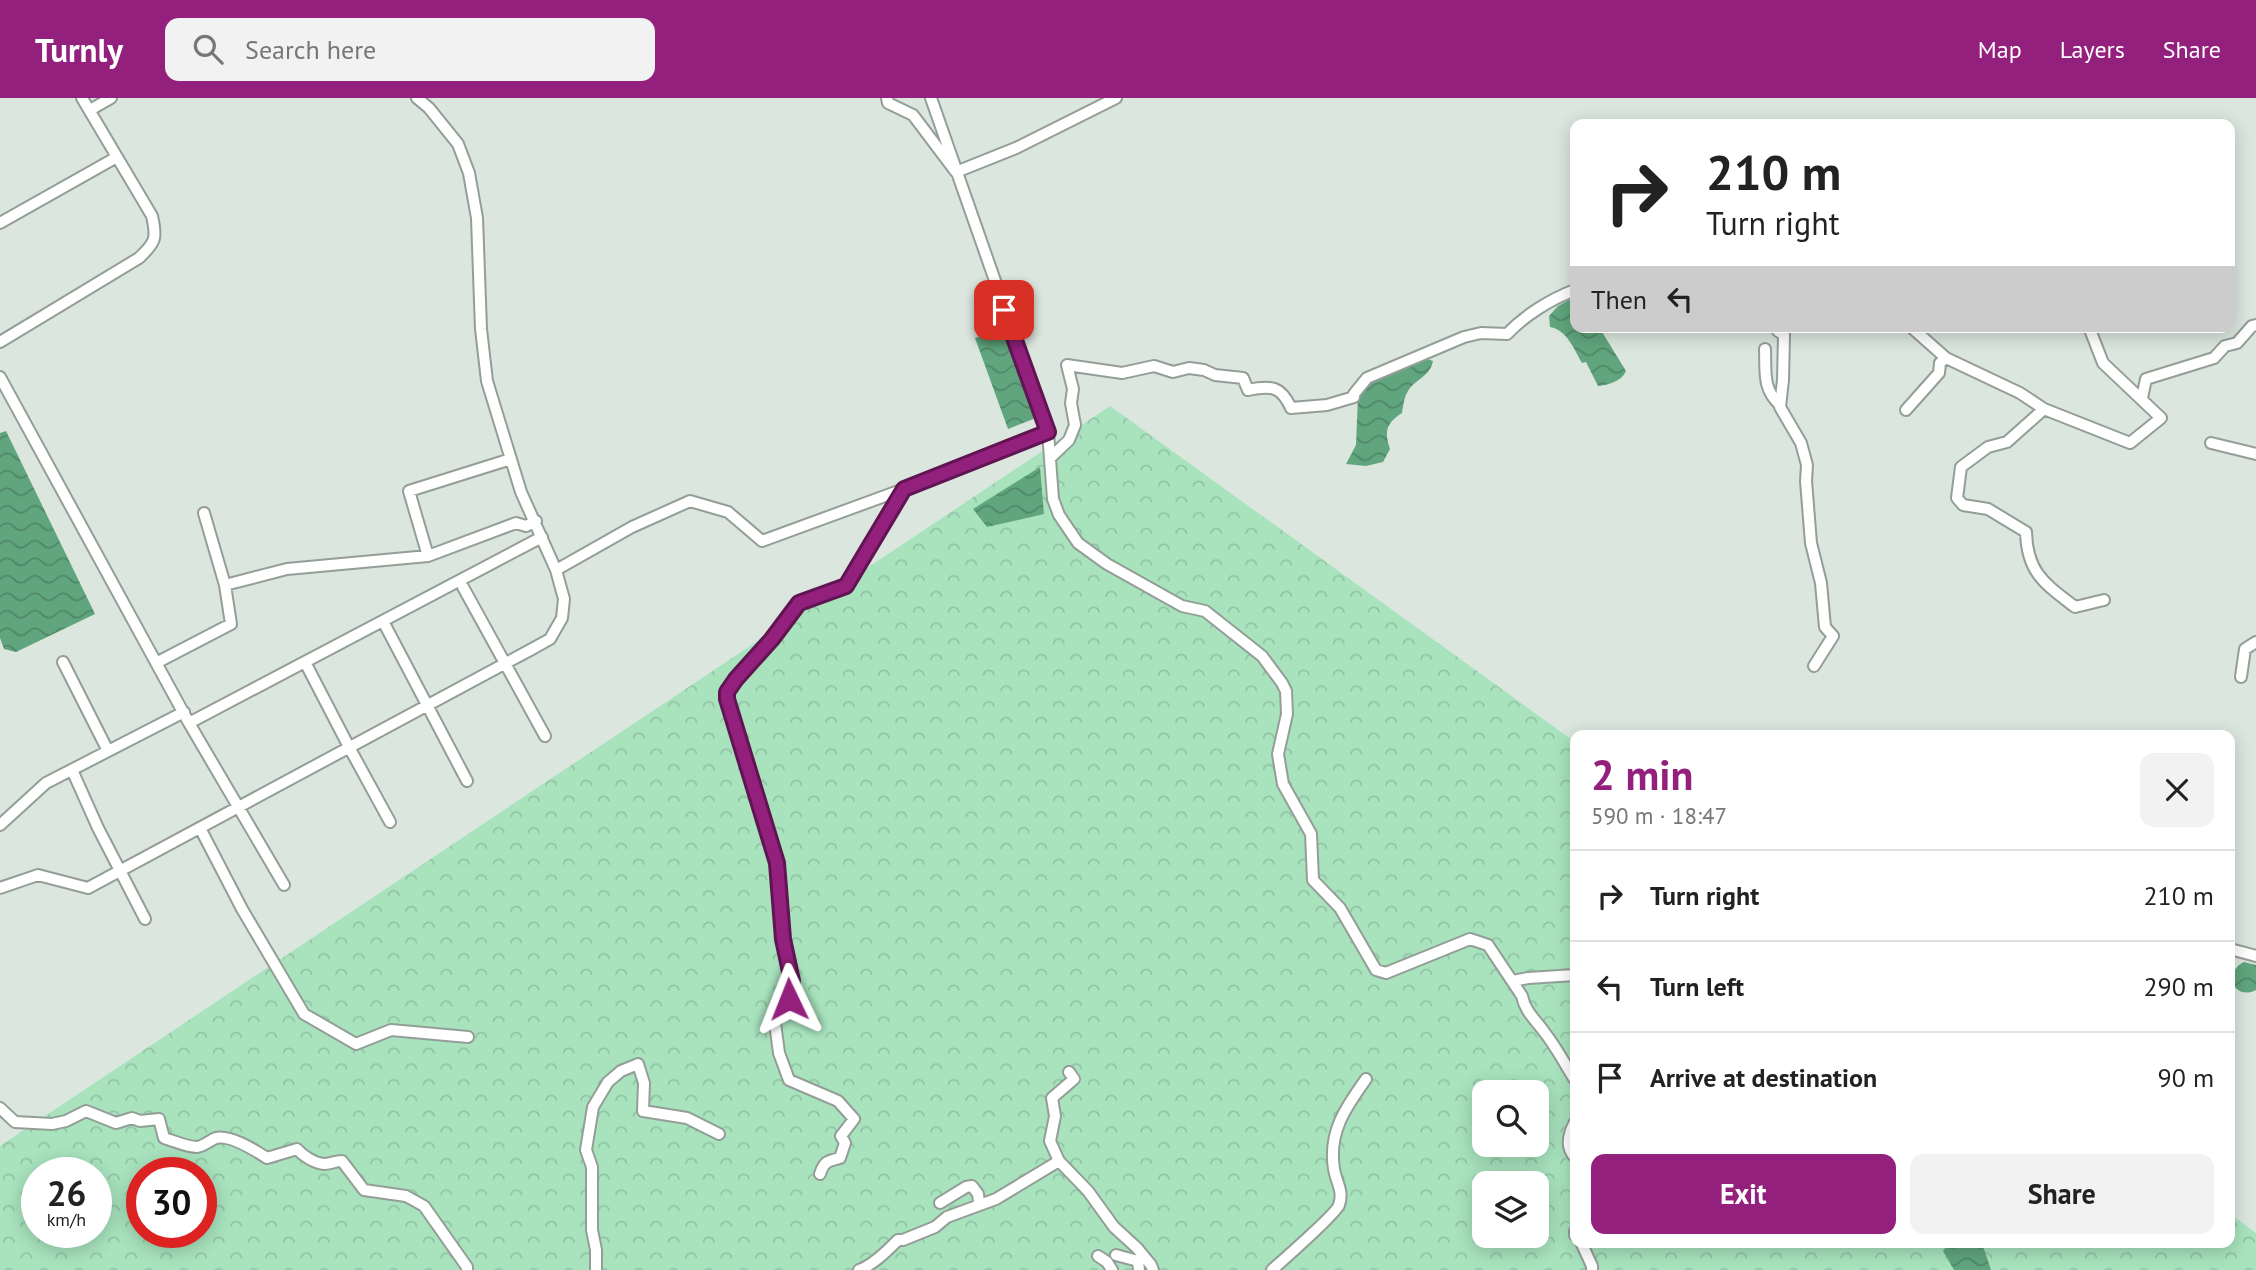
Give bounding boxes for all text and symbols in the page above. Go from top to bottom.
search box [165,18,655,81]
text: Turnly [35,28,123,71]
icon: search [189,30,227,68]
text: Search here [245,33,376,66]
text: Map [1978,34,2022,65]
text: Layers [2060,34,2125,65]
text: Share [2163,34,2221,65]
text: 210 m [1706,140,1841,204]
icon: right [1591,147,1682,238]
text: Turn right [1706,202,1840,244]
pin [974,280,1034,340]
icon: left [1661,280,1699,318]
text: Then [1591,283,1647,316]
icon: arrive [985,291,1023,329]
text: 2 min [1591,747,1693,802]
button: close [2140,753,2214,827]
text: 590 m · 18:47 [1591,801,1727,830]
icon: right [1591,877,1629,915]
text: Turn right [1650,879,1759,912]
text: 210 m [2143,879,2214,912]
position arrow [752,962,826,1036]
icon: left [1591,968,1629,1006]
text: Turn left [1650,970,1744,1003]
text: 290 m [2143,970,2214,1003]
icon: arrive [1591,1059,1629,1097]
text: Arrive at destination [1650,1061,1877,1094]
text: 90 m [2158,1061,2214,1094]
map controls [1472,1080,1549,1248]
button: search [1472,1080,1549,1157]
button: Exit [1591,1154,1896,1234]
button: Share [1910,1154,2214,1234]
speed limit sign: 30 [126,1157,217,1248]
text: 26 [47,1170,86,1216]
button: layers [1472,1171,1549,1248]
text: km/h [47,1208,86,1231]

